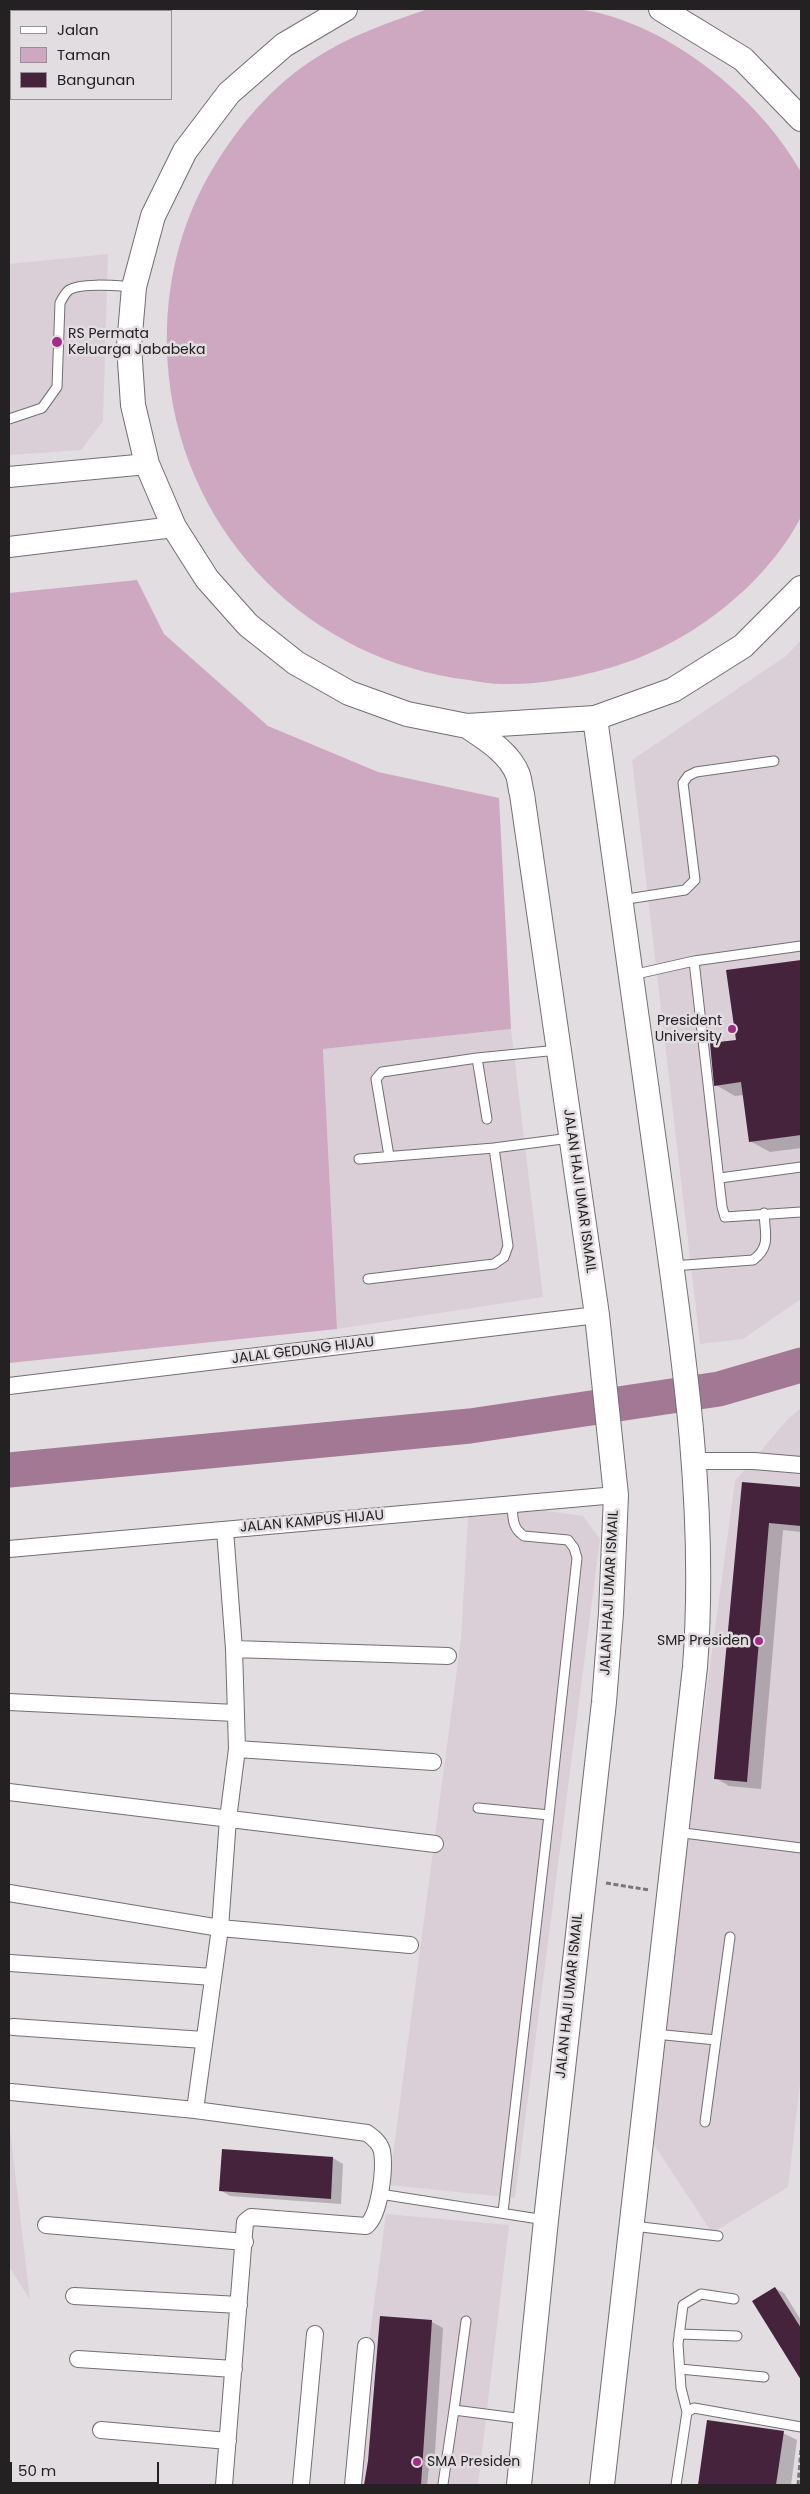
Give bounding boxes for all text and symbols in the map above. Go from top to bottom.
legend [10,10,172,100]
text: Jalan [57,19,99,40]
text: Taman [57,44,110,65]
text: Bangunan [57,69,135,90]
place label: RS Permata Keluarga Jababeka [68,326,205,358]
marker: RS Permata Keluarga Jababeka [50,335,64,349]
place label: President University [655,1013,722,1046]
marker: President University [726,1023,738,1035]
street label: JALAN HAJI UMAR ISMAIL [559,1108,599,1274]
street label: JALAL GEDUNG HIJAU [231,1334,375,1368]
street label: JALAN KAMPUS HIJAU [239,1507,385,1537]
street label: JALAN HAJI UMAR ISMAIL [597,1510,623,1676]
place label: SMP Presiden [657,1633,749,1649]
marker: SMP Presiden [753,1635,765,1647]
street label: JALAN HAJI UMAR ISMAIL [553,1913,587,2079]
scale bar [12,2452,161,2484]
place label: SMA Presiden [427,2454,520,2470]
marker: SMA Presiden [411,2456,423,2468]
text: 50 m [18,2460,56,2481]

